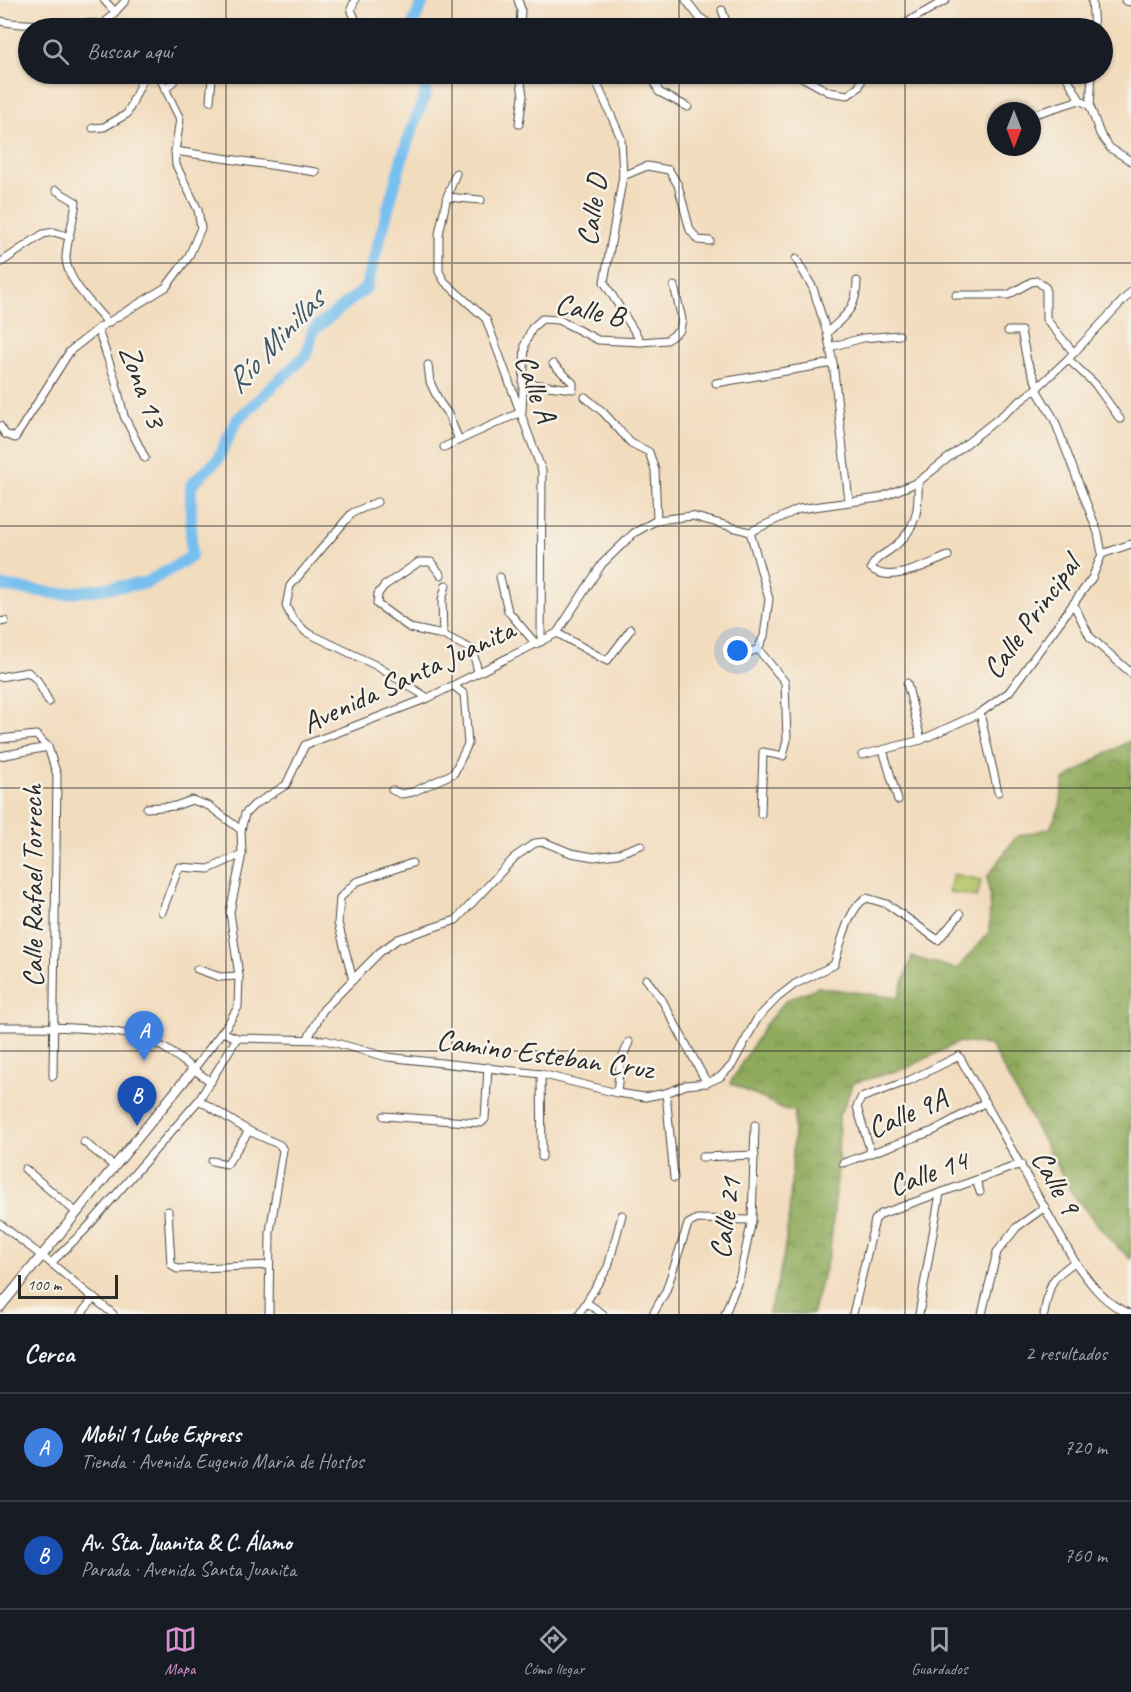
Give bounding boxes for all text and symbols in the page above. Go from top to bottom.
search box [18,18,1113,84]
icon: search [39,35,72,68]
text: Buscar aquí [87,37,173,65]
north arrow [987,102,1041,156]
street label: Calle D [568,169,617,248]
water label: Río Minillas [216,276,337,402]
street label: Calle B [552,284,631,336]
street label: Zona 13 [111,339,176,435]
street label: Calle A [506,349,566,429]
street label: Calle Principal [974,544,1091,686]
street label: Avenida Santa Juanita [296,609,523,742]
your location [723,636,752,665]
street label: Calle Rafael Torrech [13,783,51,988]
pin: A [124,1012,164,1061]
street label: Camino Esteban Cruz [434,1020,658,1088]
pin: B [118,1076,156,1126]
street label: Calle 9A [861,1079,954,1147]
street label: Calle 14 [883,1140,975,1205]
street label: Calle 9 [1023,1143,1090,1223]
street label: Calle 21 [701,1174,750,1261]
scale bar [18,1272,118,1300]
text: 100 m [27,1275,61,1295]
text: Cerca [24,1337,74,1370]
text: 2 resultados [1025,1341,1107,1366]
text: Mobil 1 Lube Express [81,1421,241,1449]
text: A [38,1435,49,1460]
text: 720 m [1064,1435,1107,1460]
text: Tienda · Avenida Eugenio María de Hostos [81,1449,364,1474]
text: Av. Sta. Juanita & C. Álamo [81,1529,292,1557]
text: B [38,1543,49,1568]
text: 760 m [1064,1543,1107,1568]
text: Parada · Avenida Santa Juanita [81,1557,296,1582]
tab: Mapa [164,1623,197,1679]
tab: Cómo llegar [524,1623,584,1679]
tab: Guardados [911,1623,967,1679]

